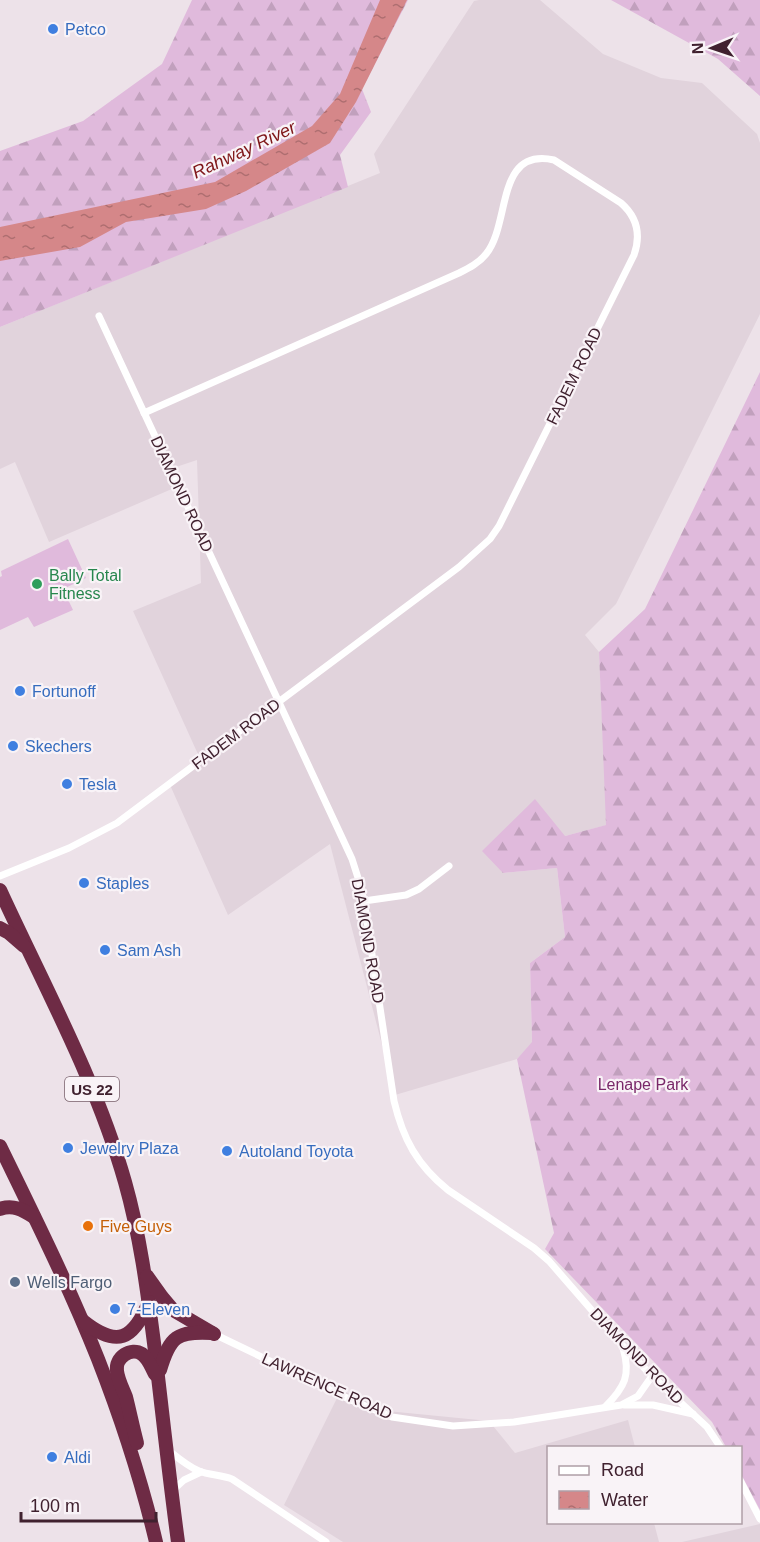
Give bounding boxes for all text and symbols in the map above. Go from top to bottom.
north arrow [682,18,742,78]
place label: Petco [65,21,106,38]
marker: Petco [46,22,60,36]
text: N [689,42,706,55]
water label: Rahway River [189,117,300,183]
street label: FADEM ROAD [543,325,605,427]
street label: DIAMOND ROAD [148,433,216,555]
place label: Bally Total Fitness [49,567,122,602]
marker: Bally Total Fitness [30,577,44,591]
place label: Fortunoff [32,683,96,700]
marker: Fortunoff [13,684,27,698]
street label: FADEM ROAD [189,695,283,773]
place label: Skechers [25,738,92,755]
marker: Skechers [6,739,20,753]
place label: Tesla [79,776,116,793]
marker: Tesla [60,777,74,791]
place label: Staples [96,875,149,892]
marker: Staples [77,876,91,890]
street label: DIAMOND ROAD [349,877,387,1005]
place label: Sam Ash [117,942,181,959]
marker: Sam Ash [98,943,112,957]
park label: Lenape Park [598,1076,689,1093]
road number: US 22 [65,1077,119,1101]
place label: Jewelry Plaza [80,1140,179,1157]
marker: Jewelry Plaza [61,1141,75,1155]
place label: Autoland Toyota [239,1143,354,1160]
marker: Autoland Toyota [220,1144,234,1158]
place label: Five Guys [100,1218,172,1235]
marker: Five Guys [81,1219,95,1233]
place label: Wells Fargo [27,1274,112,1291]
marker: Wells Fargo [8,1275,22,1289]
place label: 7-Eleven [127,1301,190,1318]
marker: 7-Eleven [108,1302,122,1316]
street label: DIAMOND ROAD [587,1305,687,1407]
street label: LAWRENCE ROAD [259,1350,395,1422]
legend [547,1446,742,1524]
place label: Aldi [64,1449,91,1466]
marker: Aldi [45,1450,59,1464]
text: Road [601,1460,644,1480]
scale bar [21,1485,156,1523]
text: Water [601,1490,648,1510]
text: 100 m [30,1496,80,1516]

